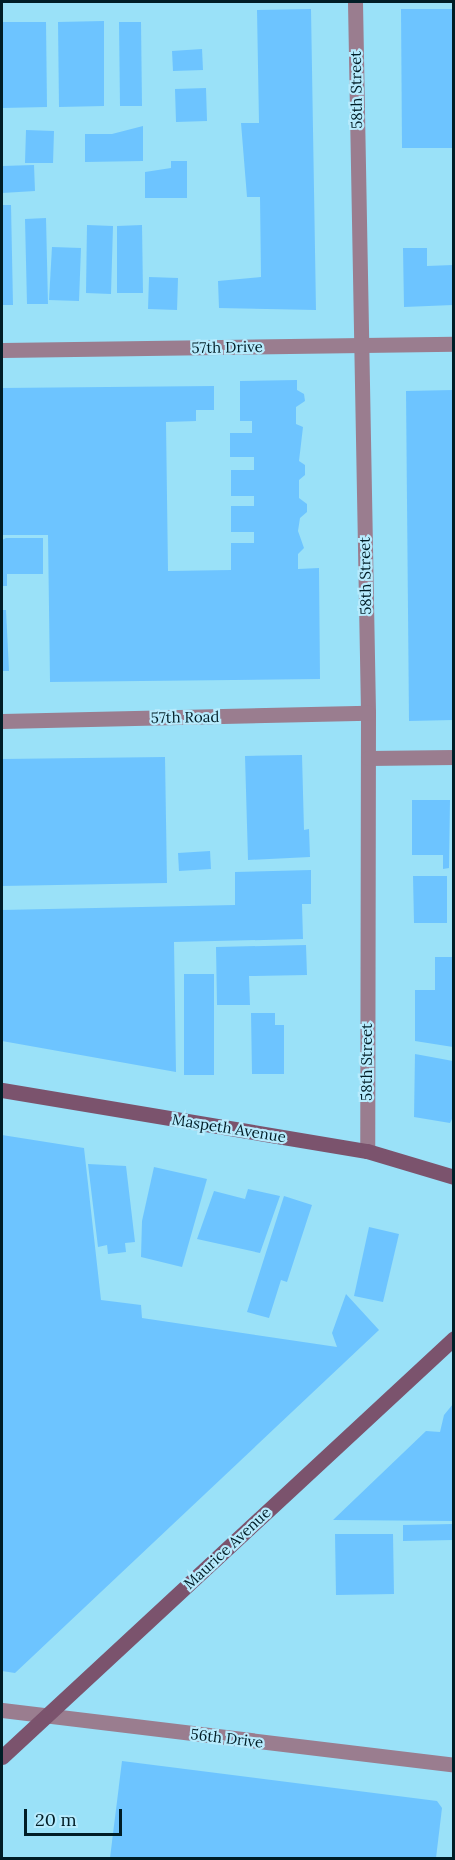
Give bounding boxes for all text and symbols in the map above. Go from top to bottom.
street label: 58th Street [346,51,366,129]
street label: 57th Drive [191,337,263,357]
street label: 58th Street [355,537,375,615]
street label: 57th Road [151,707,219,727]
street label: 58th Street [358,1023,376,1101]
street label: Maspeth Avenue [171,1110,287,1146]
street label: Maurice Avenue [180,1503,274,1593]
street label: 56th Drive [190,1725,264,1751]
scale bar [27,1797,124,1835]
text: 20 m [35,1808,77,1831]

